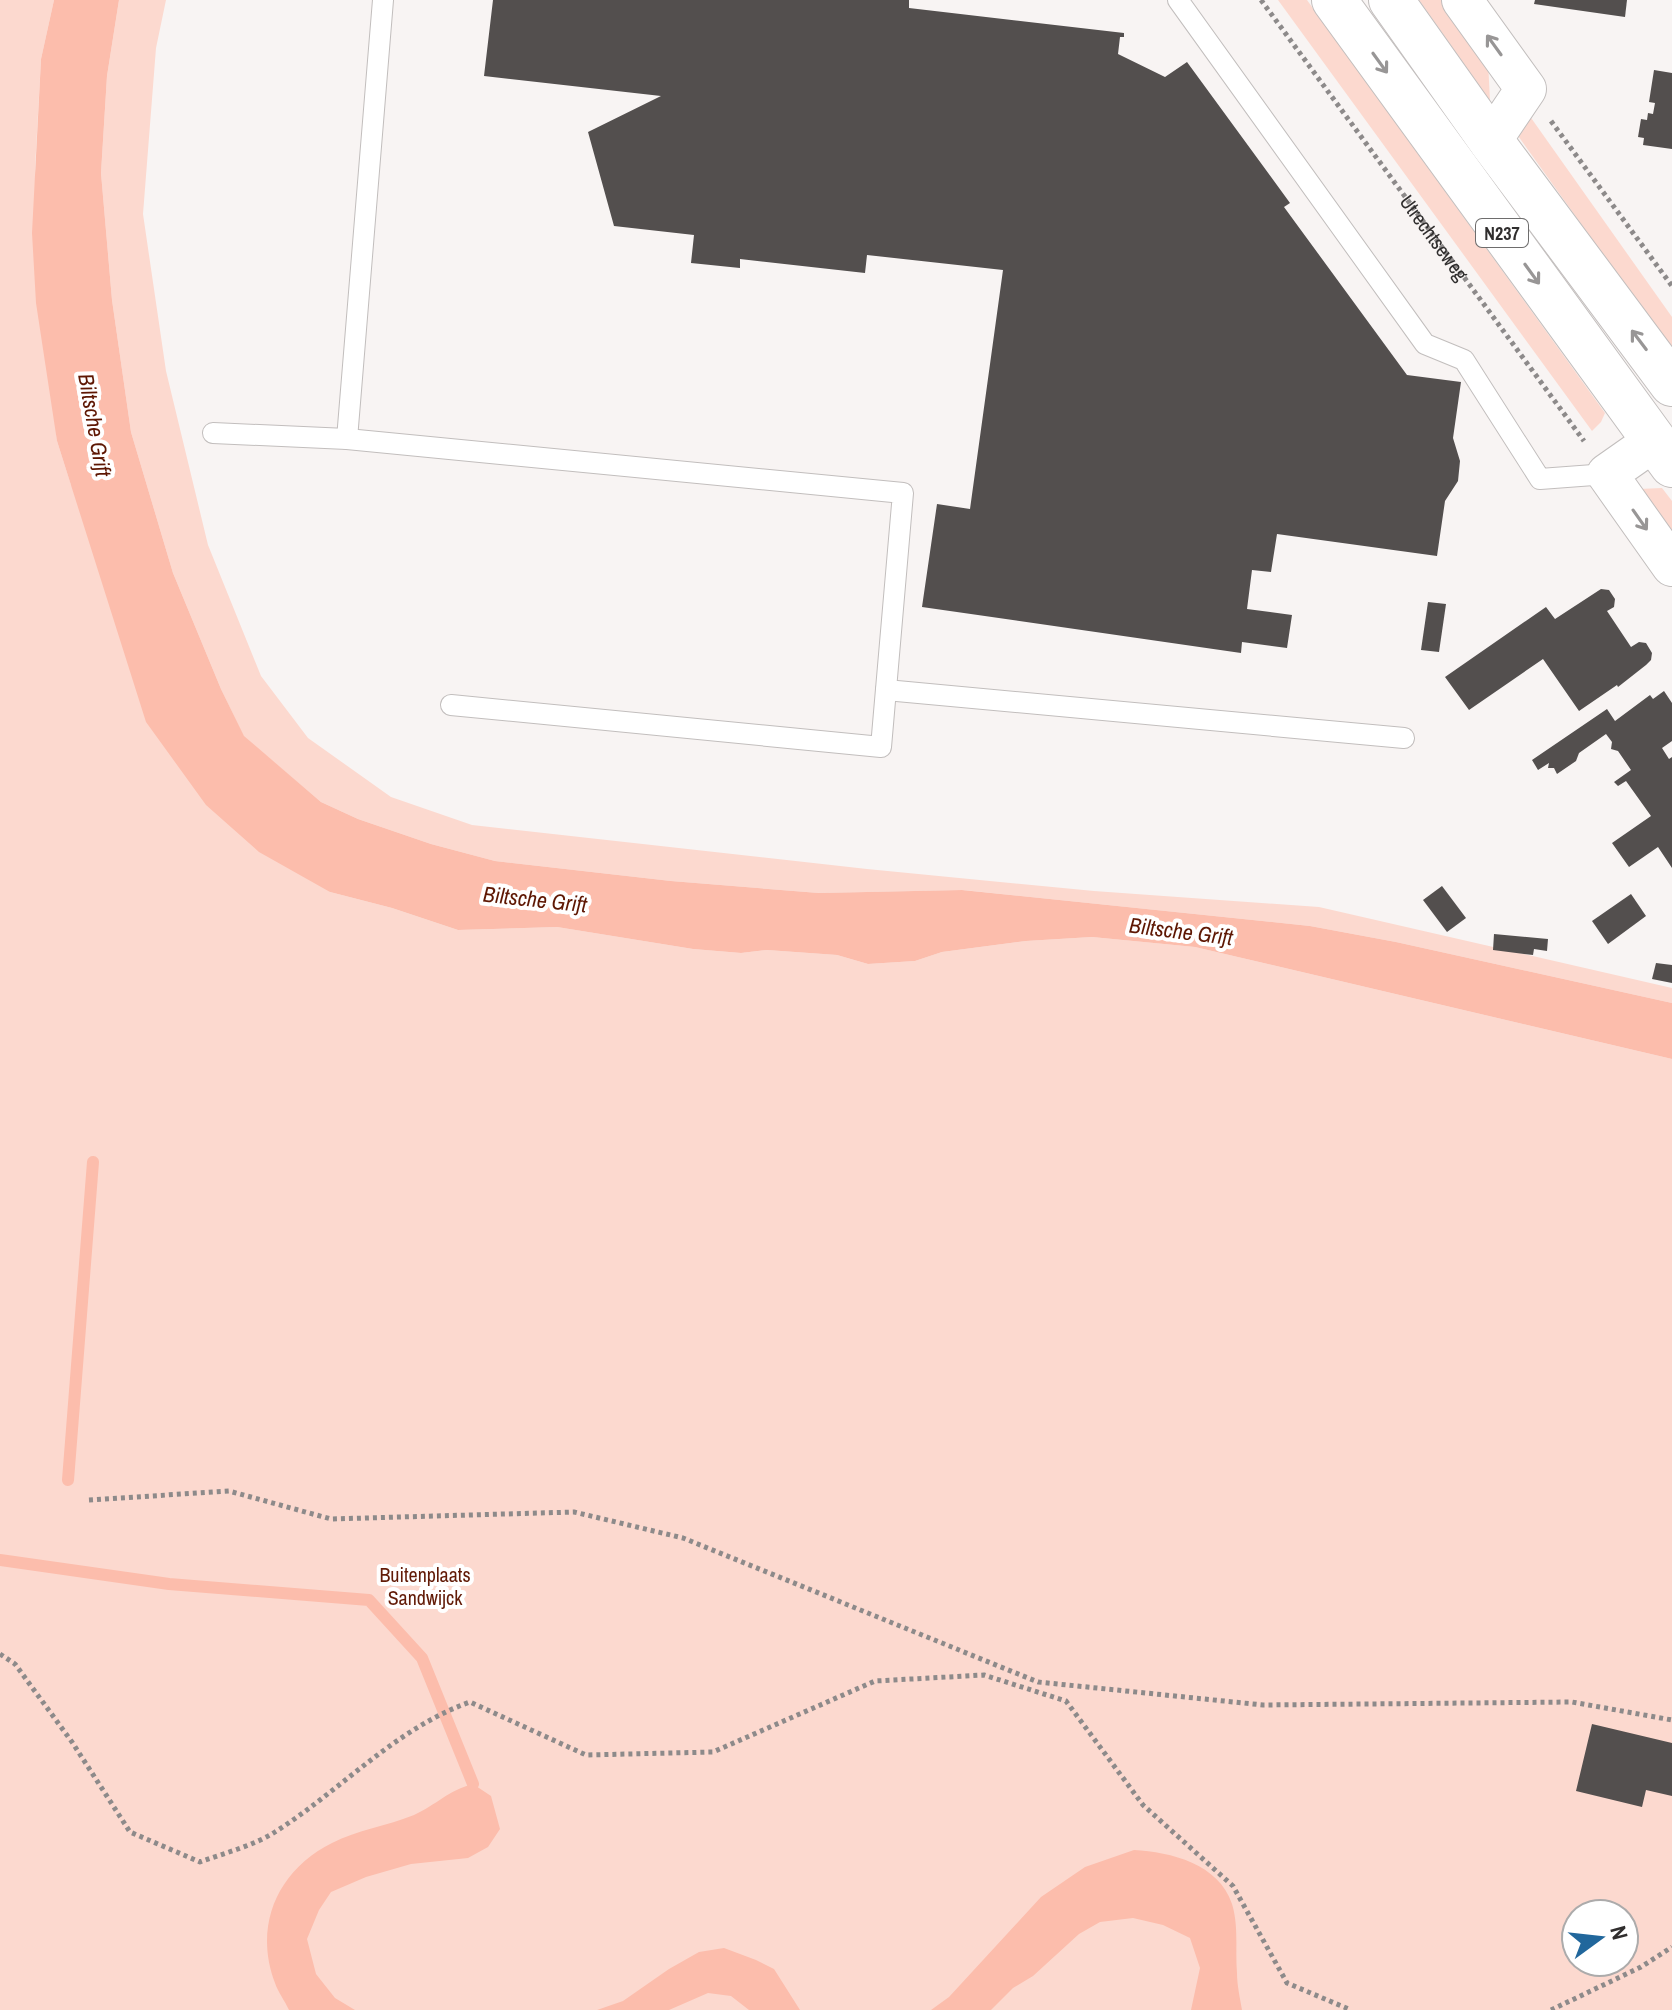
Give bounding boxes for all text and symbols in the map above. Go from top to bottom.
one-way arrow [1486,34,1502,56]
one-way arrow [1371,52,1388,74]
street label: Utrechtseweg [1394,189,1475,286]
road number: N237 [1476,219,1528,247]
one-way arrow [1524,262,1540,284]
one-way arrow [1631,330,1648,351]
water label: Biltsche Grift [71,371,119,480]
one-way arrow [1631,509,1648,531]
water label: Biltsche Grift [482,879,589,919]
water label: Biltsche Grift [1127,910,1236,952]
park label: Buitenplaats Sandwijck [379,1561,471,1611]
north arrow [1560,1898,1640,1978]
text: N [1603,1923,1635,1943]

